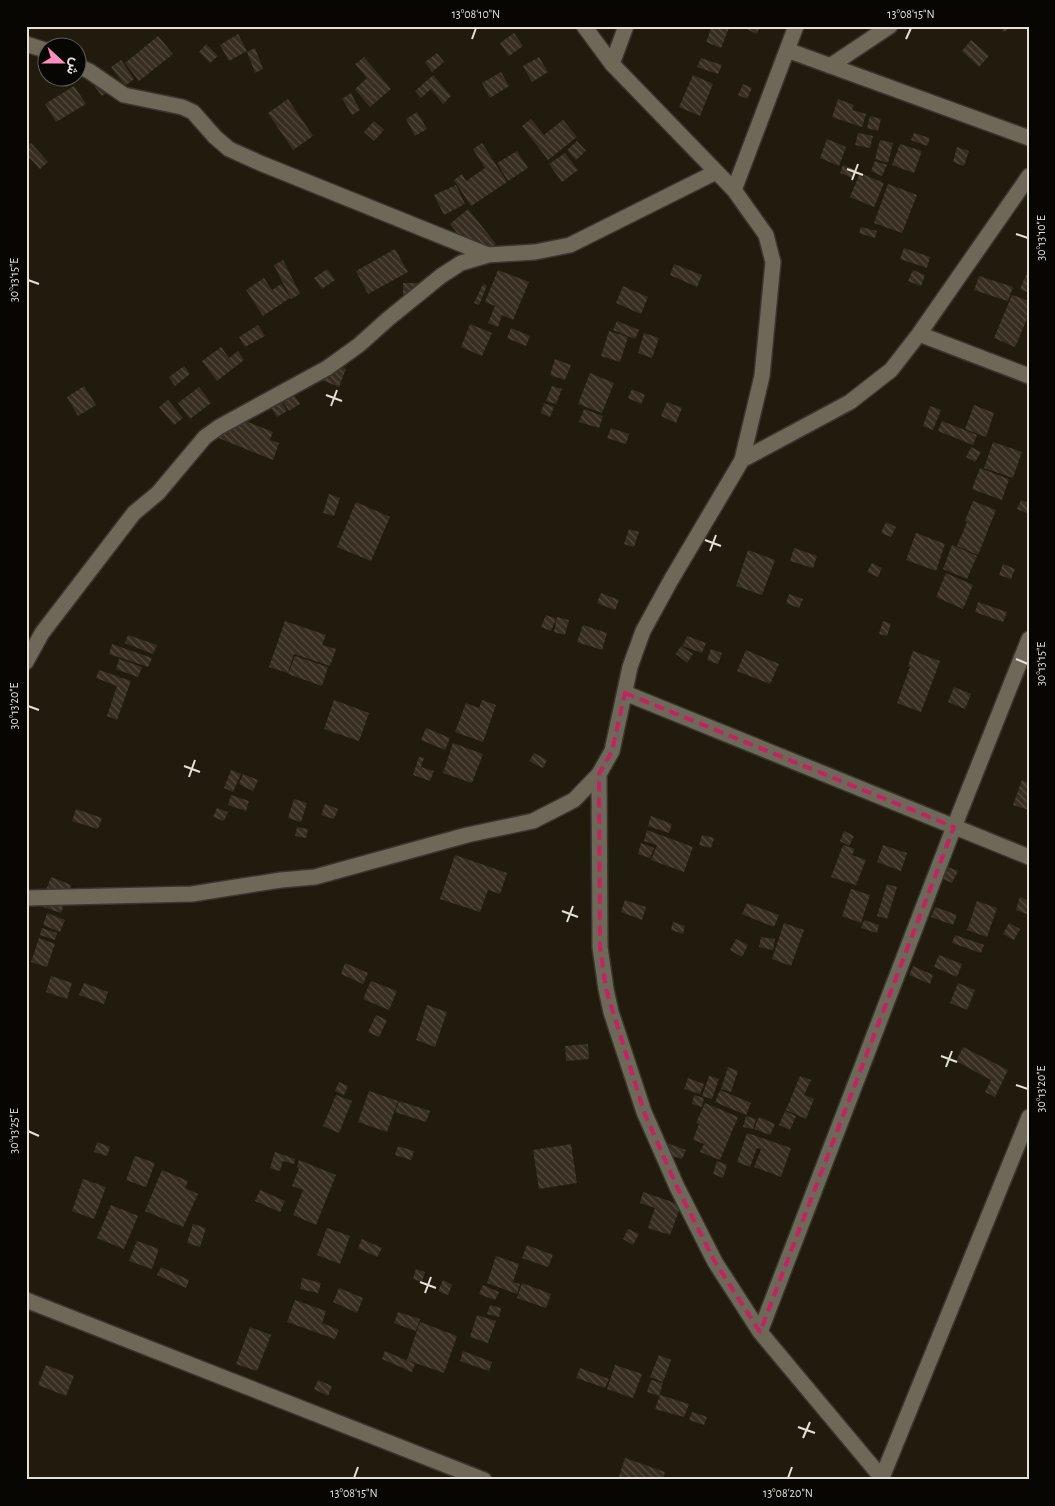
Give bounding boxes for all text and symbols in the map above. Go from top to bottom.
text: 13°08'10"N [452,8,500,20]
text: 13°08'15"N [887,8,935,20]
north arrow [38,38,88,88]
text: ش [63,56,83,77]
text: 30°13'10"E [1035,215,1047,261]
text: 30°13'15"E [8,258,20,302]
text: 30°13'15"E [1035,642,1047,686]
text: 30°13'20"E [8,682,20,729]
text: 30°13'20"E [1035,1065,1047,1112]
text: 30°13'25"E [8,1108,20,1154]
text: 13°08'15"N [330,1487,378,1499]
text: 13°08'20"N [763,1487,813,1499]

